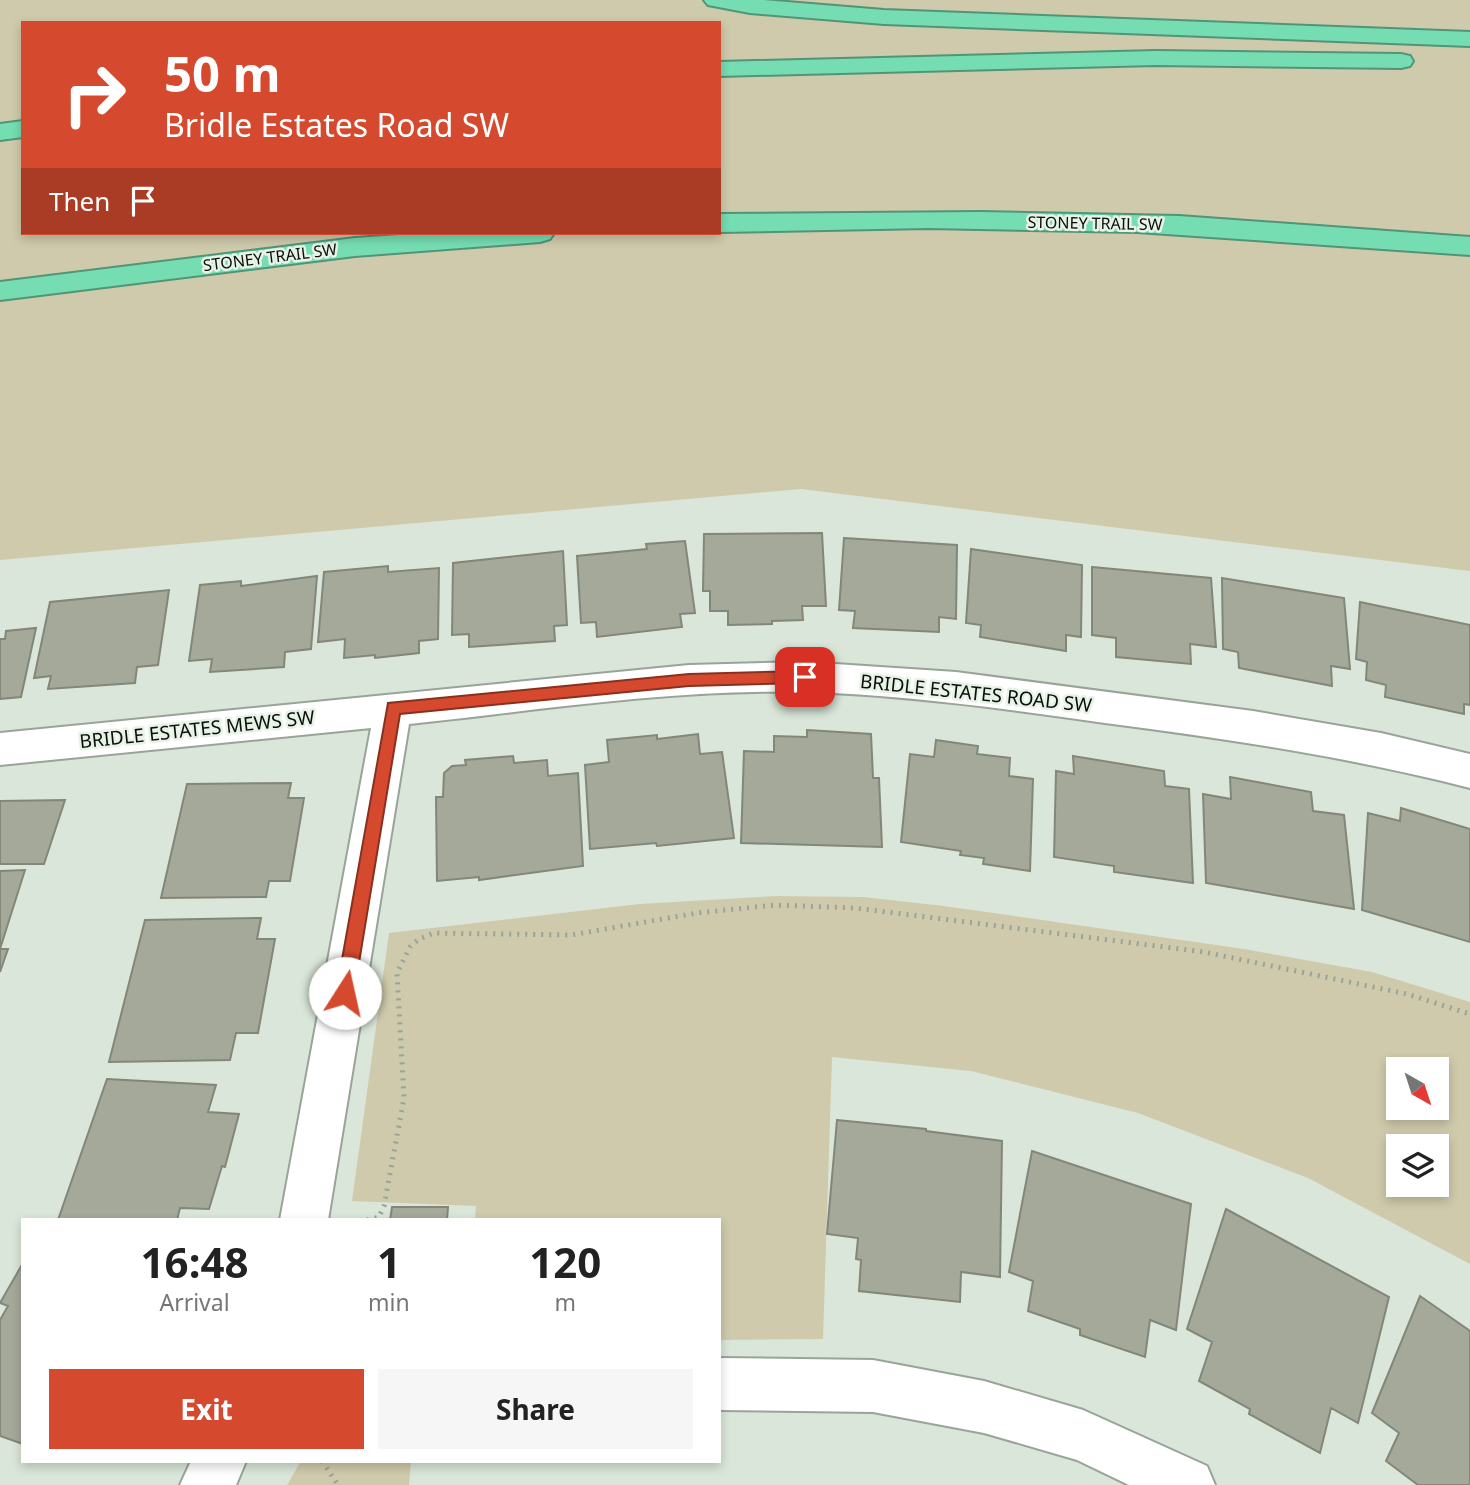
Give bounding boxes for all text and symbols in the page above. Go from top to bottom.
text: 50 m [164,40,281,106]
icon: right [49,49,140,140]
text: Bridle Estates Road SW [164,103,509,146]
icon: arrive [124,182,162,220]
text: Then [49,183,110,219]
street label: STONEY TRAIL SW [1027,211,1163,235]
street label: STONEY TRAIL SW [202,238,338,276]
pin [775,647,835,707]
icon: arrive [786,658,824,696]
street label: BRIDLE ESTATES ROAD SW [859,668,1093,718]
street label: BRIDLE ESTATES MEWS SW [78,704,316,754]
position arrow [308,956,382,1030]
north arrow [1386,1057,1449,1120]
map controls [1386,1057,1449,1197]
button: layers [1386,1134,1449,1197]
text: 16:48 [141,1233,248,1290]
text: 1 [377,1233,401,1290]
text: 120 [529,1233,601,1290]
text: Arrival [159,1286,230,1318]
text: min [368,1286,410,1318]
text: m [555,1286,576,1318]
button: Exit [49,1369,364,1449]
button: Share [378,1369,693,1449]

